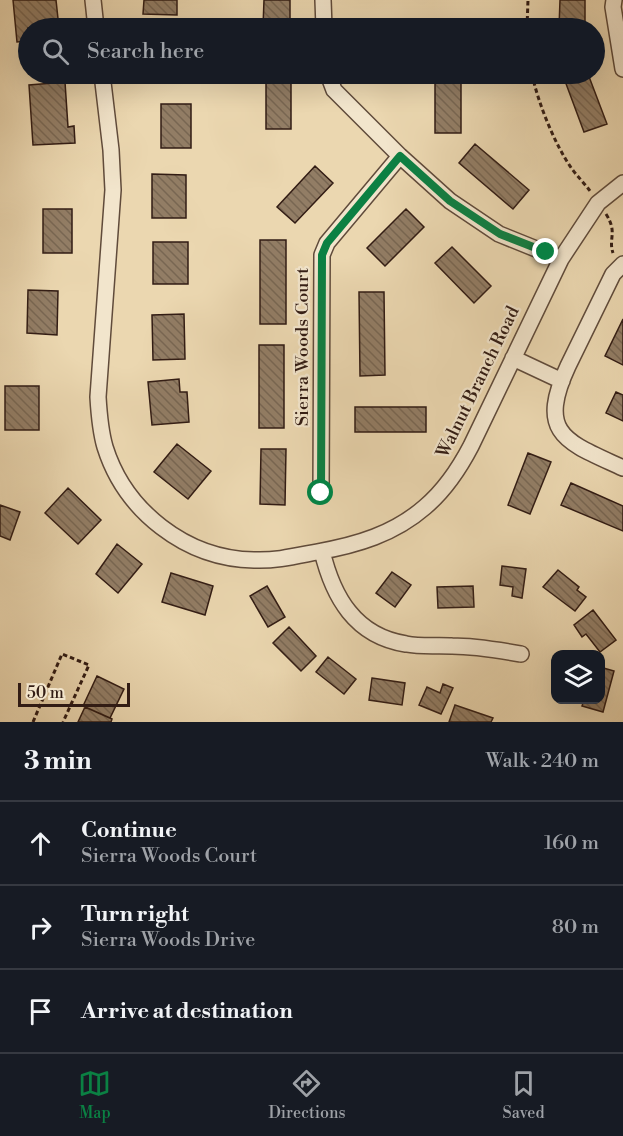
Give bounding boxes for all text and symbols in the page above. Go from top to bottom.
search box [18,18,605,84]
icon: search [39,35,72,68]
text: Search here [87,38,204,65]
route end [532,238,558,264]
street label: Sierra Woods Court [291,267,314,426]
street label: Walnut Branch Road [431,302,525,463]
route start [307,479,333,505]
map controls [551,650,605,704]
button: layers [551,650,605,704]
scale bar [18,680,130,708]
text: 50 m [27,683,64,703]
text: 3 min [24,745,92,777]
text: Walk · 240 m [486,749,599,774]
text: Continue [81,817,177,844]
icon: ahead [24,827,57,860]
text: 160 m [544,831,599,856]
text: Sierra Woods Court [81,844,257,869]
text: Turn right [81,901,189,928]
icon: right [24,911,57,944]
text: 80 m [552,915,599,940]
text: Sierra Woods Drive [81,928,255,953]
icon: arrive [24,995,57,1028]
text: Arrive at destination [81,998,293,1025]
tab: Map [78,1067,111,1123]
tab: Directions [268,1067,346,1123]
tab: Saved [502,1067,545,1123]

